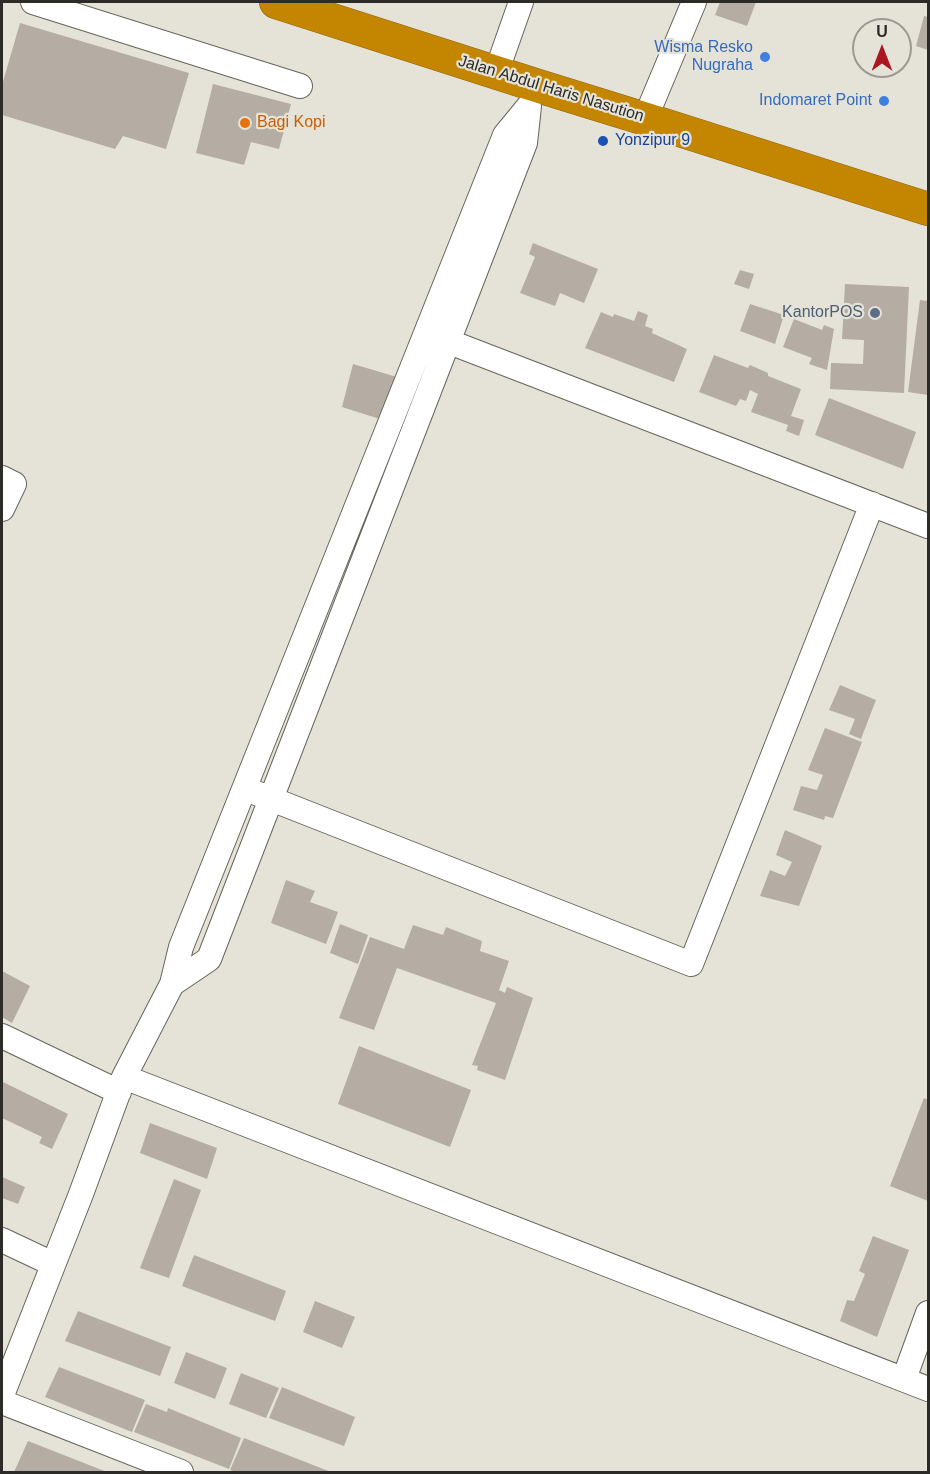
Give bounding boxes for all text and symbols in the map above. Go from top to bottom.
north arrow [852,18,912,78]
text: U [876,23,888,40]
place label: Wisma Resko Nugraha [654,38,753,76]
marker: Wisma Resko Nugraha [758,50,772,64]
street label: Jalan Abdul Haris Nasution [456,52,646,126]
place label: Indomaret Point [759,91,872,111]
marker: Indomaret Point [877,94,891,108]
place label: Bagi Kopi [257,113,325,133]
marker: Bagi Kopi [238,116,252,130]
place label: Yonzipur 9 [615,131,690,151]
marker: Yonzipur 9 [596,134,610,148]
place label: KantorPOS [782,303,863,323]
marker: KantorPOS [868,306,882,320]

